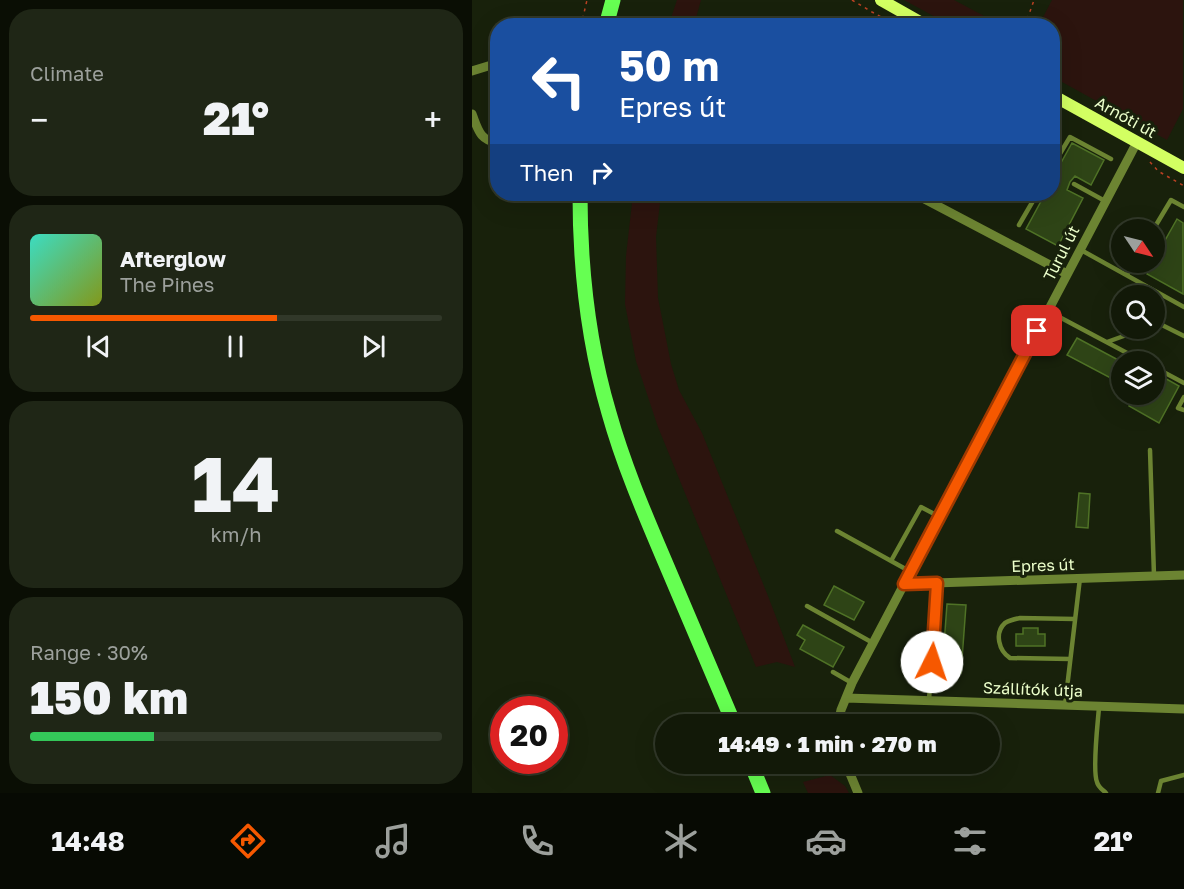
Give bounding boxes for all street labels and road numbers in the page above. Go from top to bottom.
street label: Arnóti út [1092,92,1160,142]
street label: Turul út [1039,222,1083,284]
street label: Epres út [1011,554,1075,576]
street label: Szállítók útja [983,677,1083,701]

